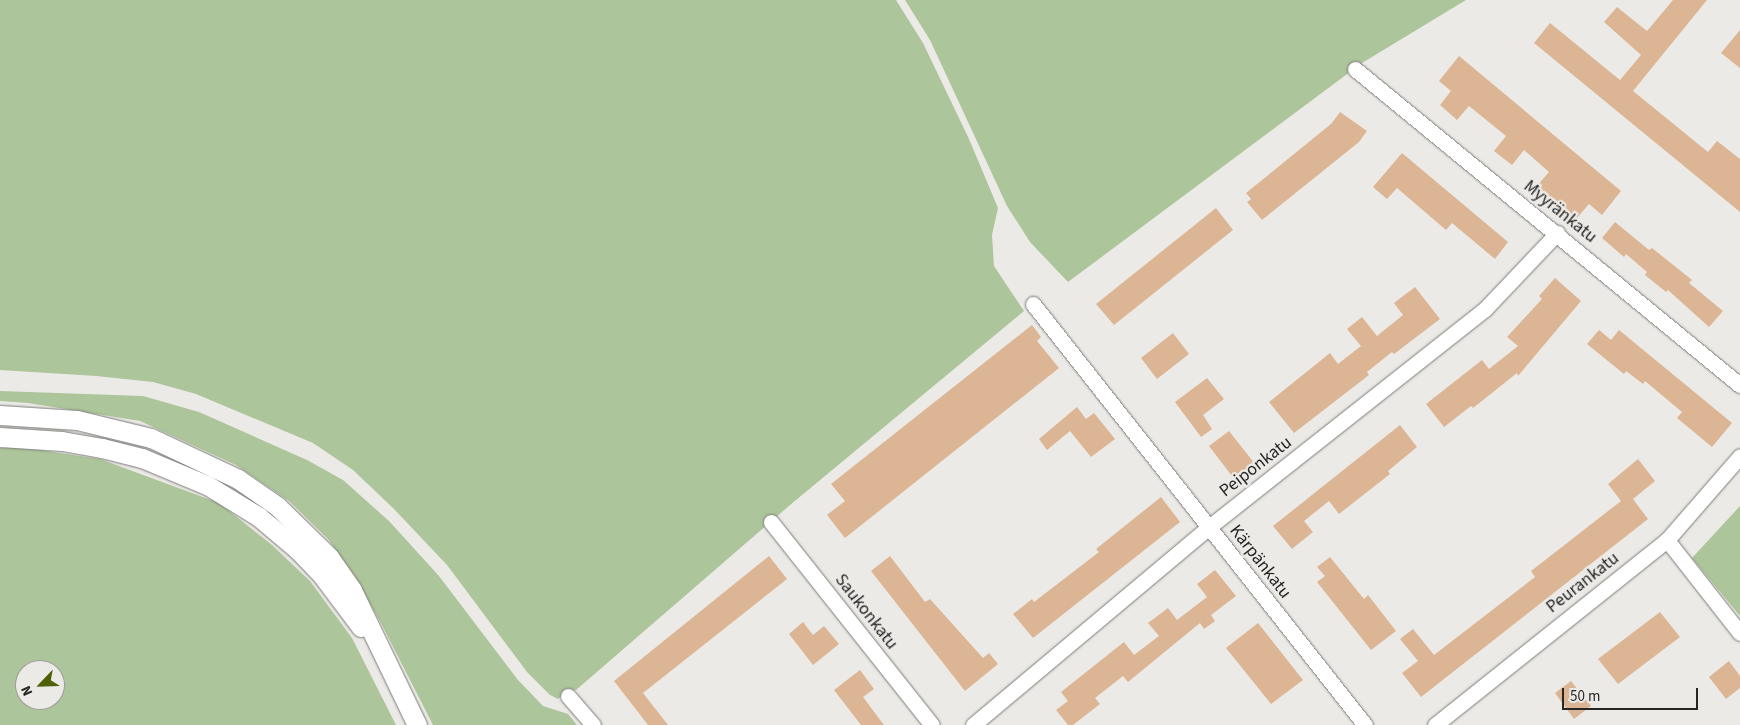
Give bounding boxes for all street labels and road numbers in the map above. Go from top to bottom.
street label: Myyränkatu [1519,176,1601,248]
street label: Peiponkatu [1215,432,1297,502]
street label: Kärpänkatu [1224,521,1296,603]
street label: Peurankatu [1542,548,1624,618]
street label: Saukonkatu [830,570,902,654]

